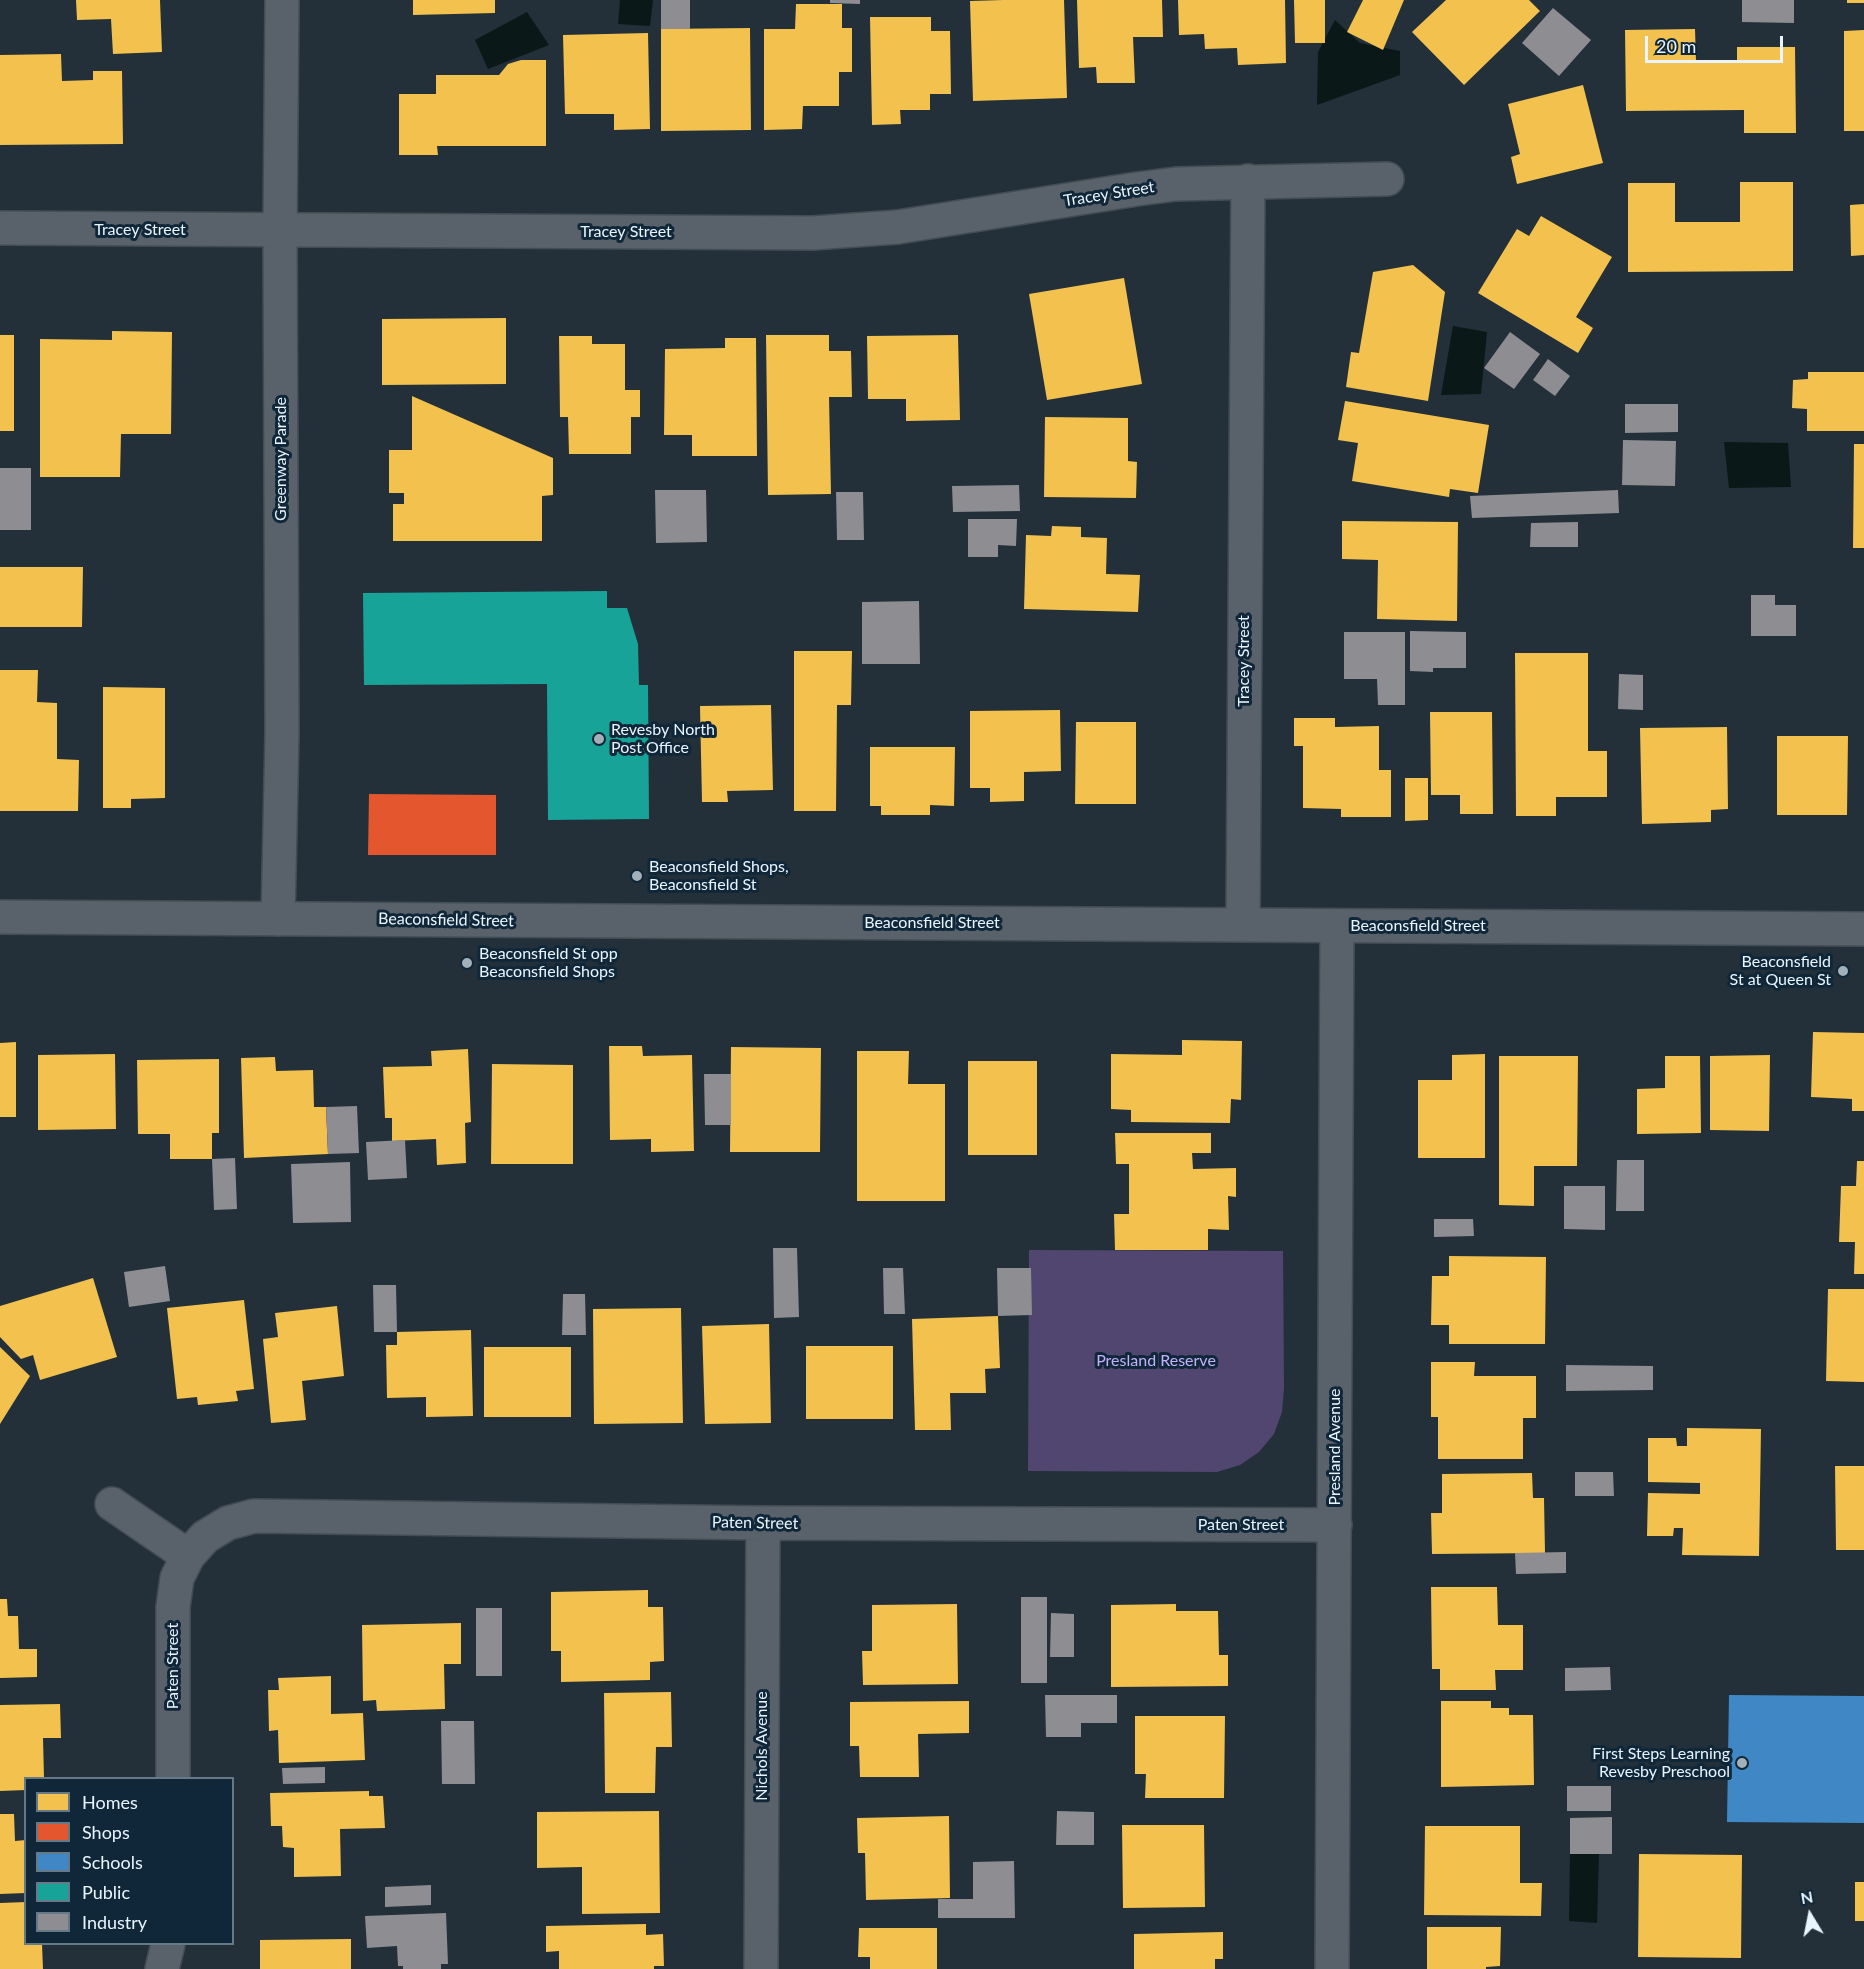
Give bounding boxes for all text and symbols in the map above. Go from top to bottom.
scale bar [1648,24,1786,62]
text: 20 m [1656,35,1696,57]
street label: Tracey Street [1062,177,1156,211]
street label: Tracey Street [94,220,186,240]
street label: Tracey Street [580,222,672,242]
street label: Greenway Parade [271,397,291,521]
street label: Tracey Street [1234,615,1254,707]
place label: Revesby North Post Office [611,720,715,758]
marker: Revesby North Post Office [592,732,606,746]
place label: Beaconsfield Shops, Beaconsfield St [649,857,789,895]
marker: Beaconsfield Shops, Beaconsfield St [630,869,644,883]
street label: Beaconsfield Street [378,909,514,931]
street label: Beaconsfield Street [864,913,1000,933]
street label: Beaconsfield Street [1350,916,1486,936]
place label: Beaconsfield St opp Beaconsfield Shops [479,944,618,982]
place label: Beaconsfield St at Queen St [1730,952,1831,990]
marker: Beaconsfield St opp Beaconsfield Shops [460,956,474,970]
marker: Beaconsfield St at Queen St [1836,964,1850,978]
park label: Presland Reserve [1096,1351,1216,1371]
street label: Presland Avenue [1325,1388,1345,1506]
street label: Paten Street [712,1513,798,1533]
street label: Paten Street [1198,1515,1284,1535]
street label: Paten Street [163,1623,183,1709]
street label: Nichols Avenue [752,1691,772,1801]
place label: First Steps Learning Revesby Preschool [1592,1744,1730,1782]
marker: First Steps Learning Revesby Preschool [1735,1756,1749,1770]
legend [24,1777,234,1945]
text: Homes [82,1791,138,1813]
text: Shops [82,1821,130,1843]
text: Schools [82,1851,143,1873]
text: Public [82,1881,130,1903]
north arrow [1780,1885,1840,1945]
text: N [1799,1886,1814,1907]
text: Industry [82,1911,147,1933]

